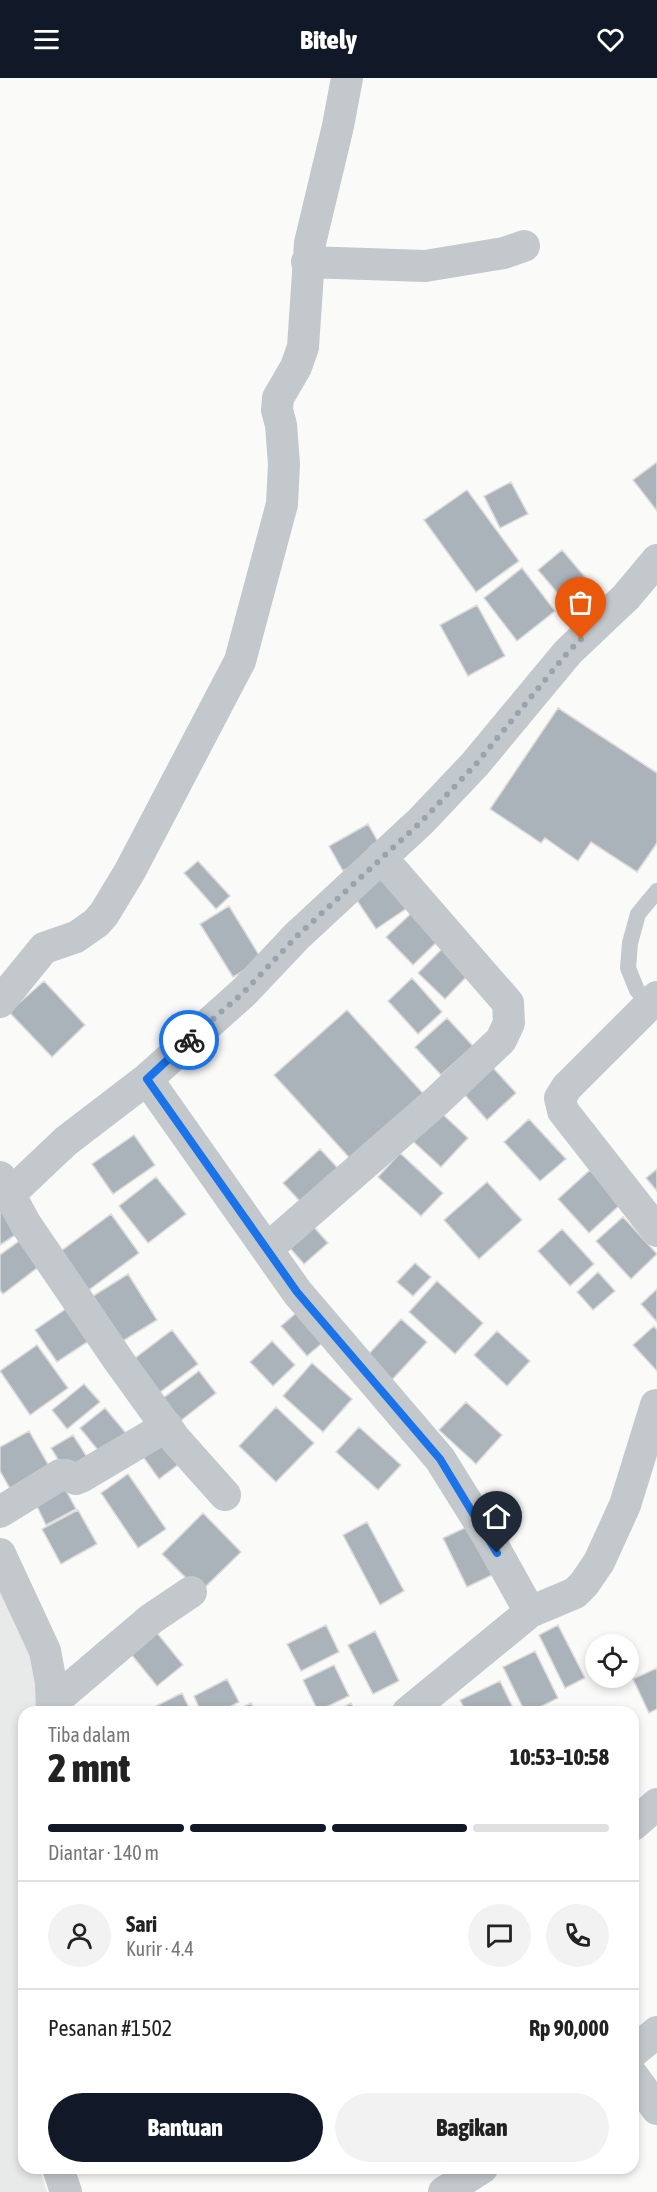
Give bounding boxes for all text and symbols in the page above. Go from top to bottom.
icon: menu [30,23,63,56]
icon: heart [594,23,627,56]
text: Bitely [300,24,357,55]
pin [555,577,606,639]
icon: bag [564,586,597,619]
courier [159,1010,219,1070]
icon: bike [173,1024,206,1057]
pin [471,1491,522,1553]
icon: home [480,1500,513,1533]
map controls [585,1634,639,1688]
button: locate [585,1634,639,1688]
text: Tiba dalam [48,1723,130,1746]
text: 10:53–10:58 [510,1744,609,1770]
text: 2 mnt [48,1746,130,1790]
text: Diantar · 140 m [48,1841,159,1864]
button: person [48,1904,111,1967]
button: chat [468,1904,531,1967]
button: phone [546,1904,609,1967]
text: Sari [126,1911,157,1937]
text: Kurir · 4.4 [126,1937,194,1960]
text: Pesanan #1502 [48,2015,172,2041]
text: Rp 90,000 [529,2015,609,2041]
button: Bantuan [48,2093,323,2162]
button: Bagikan [335,2093,609,2162]

